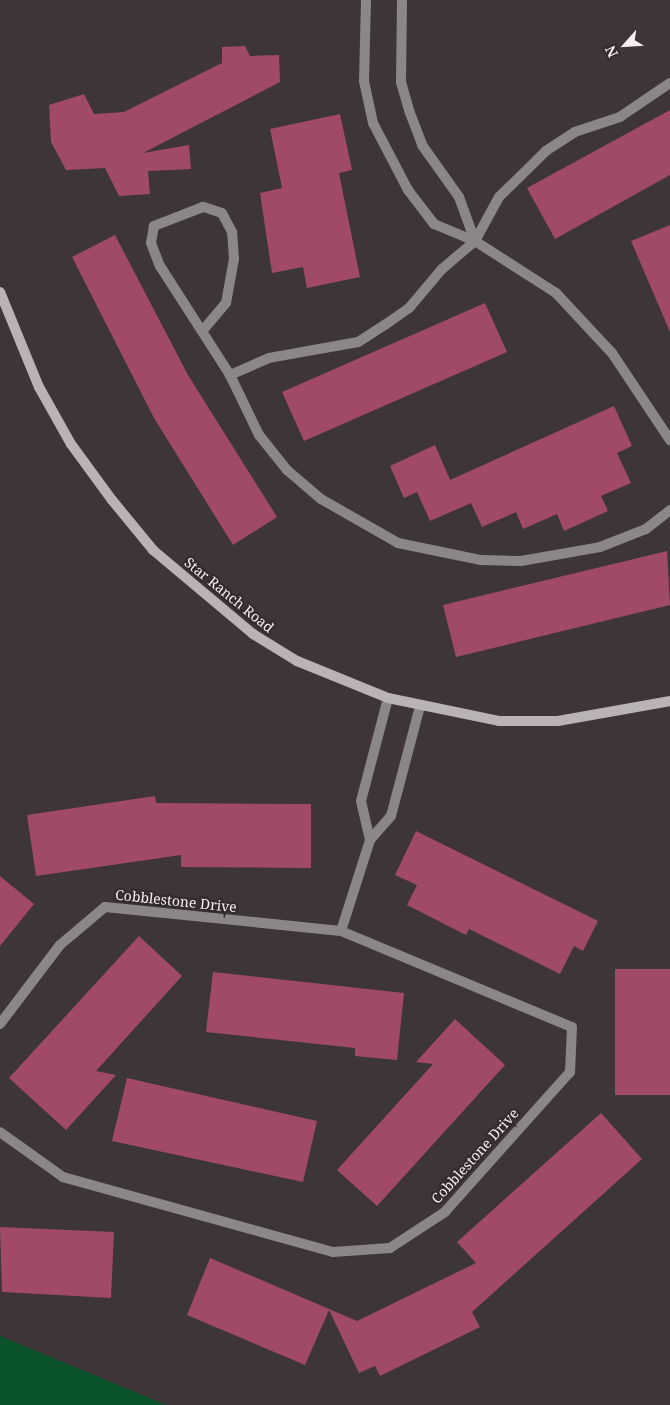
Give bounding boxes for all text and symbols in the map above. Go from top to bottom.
north arrow [600,20,650,70]
text: N [600,43,622,61]
street label: Star Ranch Road [181,554,277,636]
street label: Cobblestone Drive [114,886,238,916]
street label: Cobblestone Drive [428,1105,522,1207]

